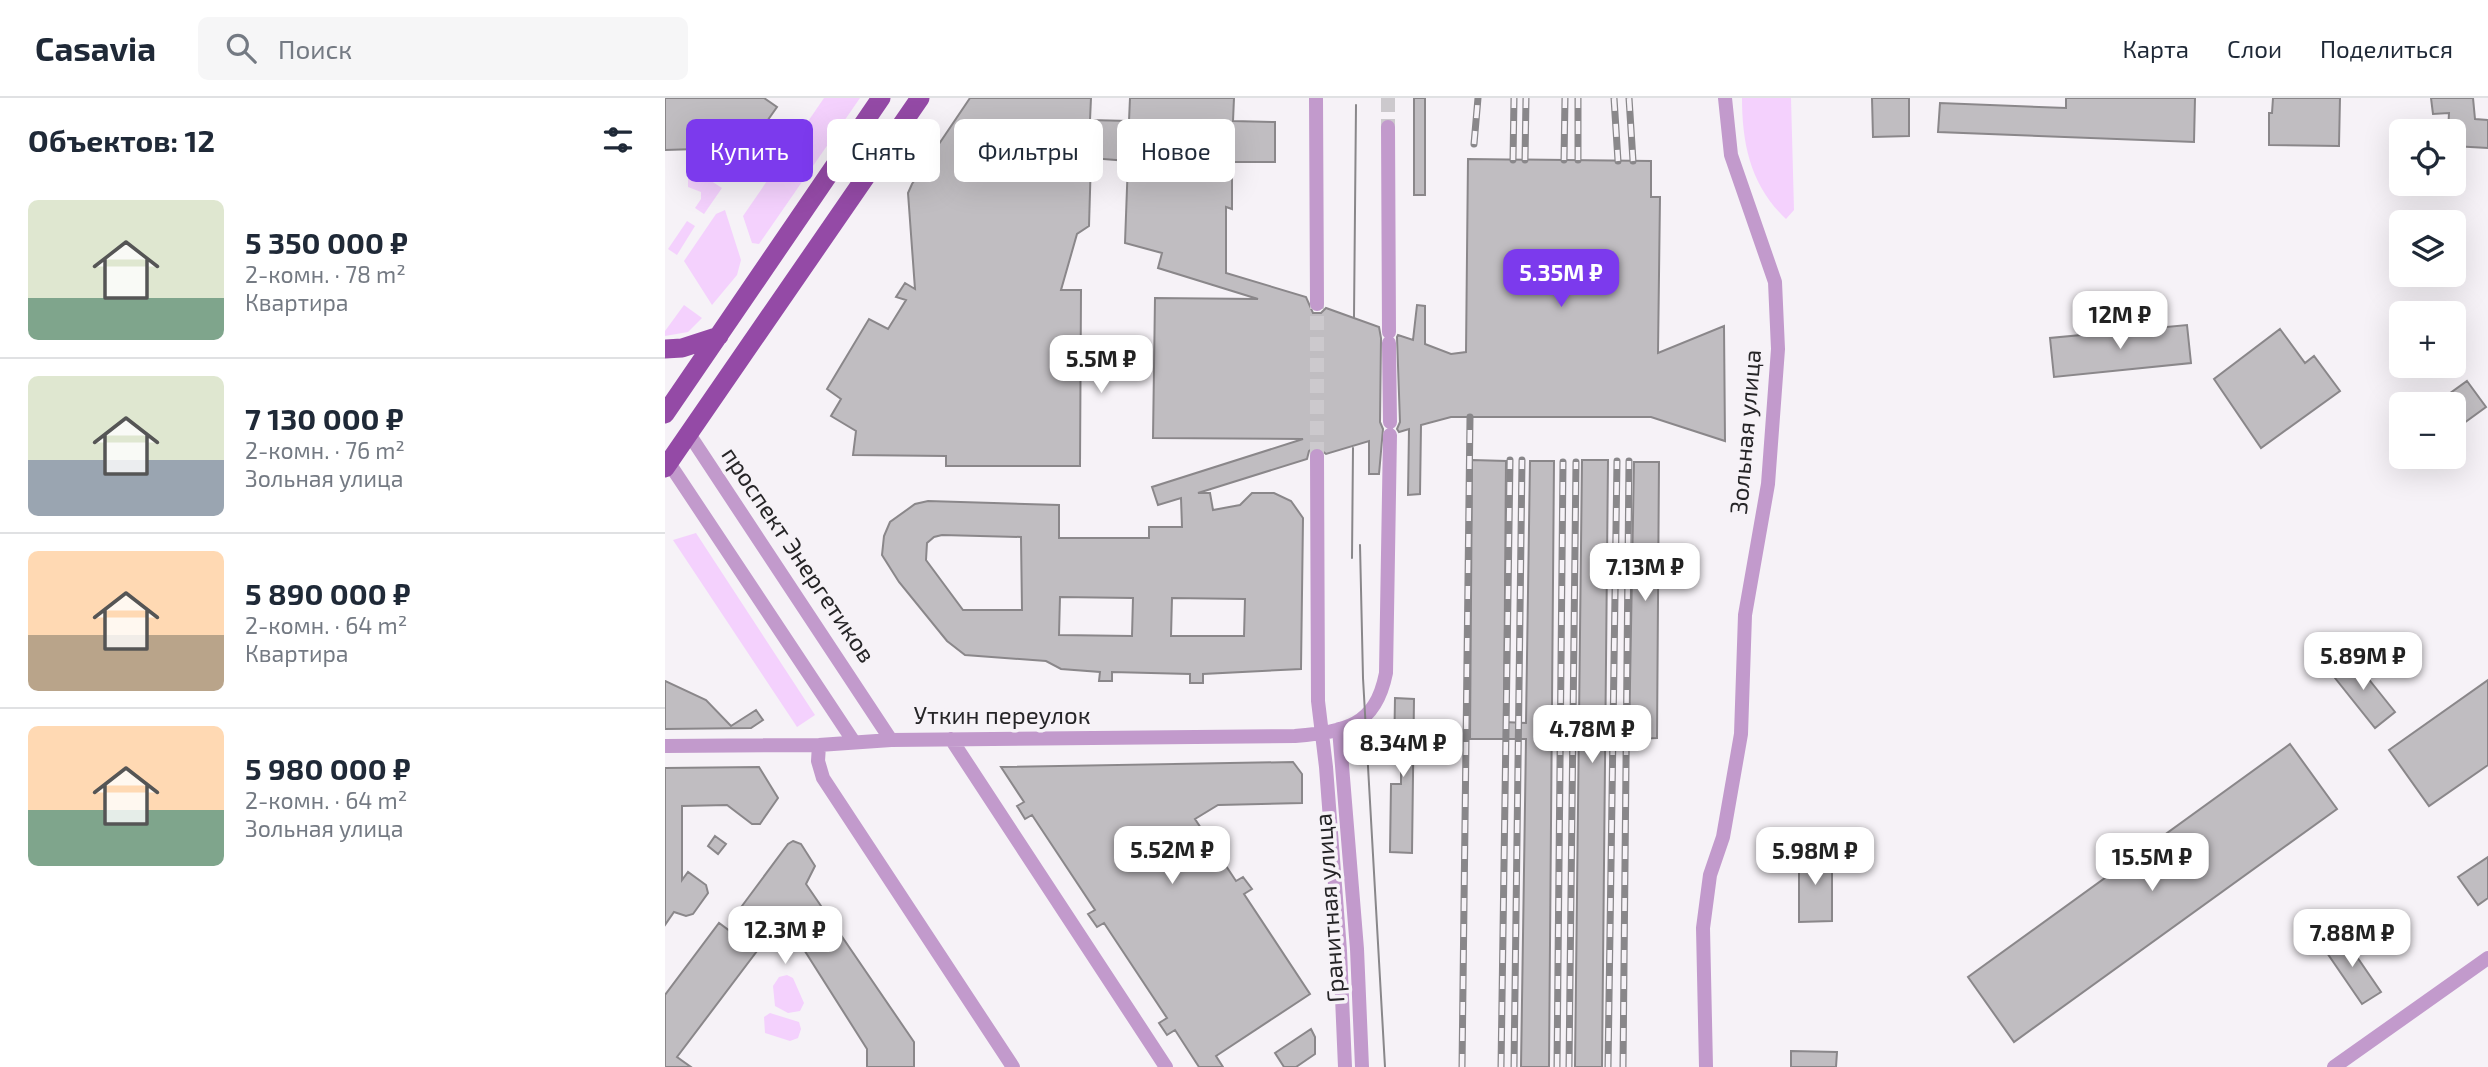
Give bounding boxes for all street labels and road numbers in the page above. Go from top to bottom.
street label: Зольная улица [1723,348,1767,516]
street label: проспект Энергетиков [716,441,882,667]
street label: Уткин переулок [913,700,1091,730]
street label: Гранитная улица [1307,812,1351,1004]

